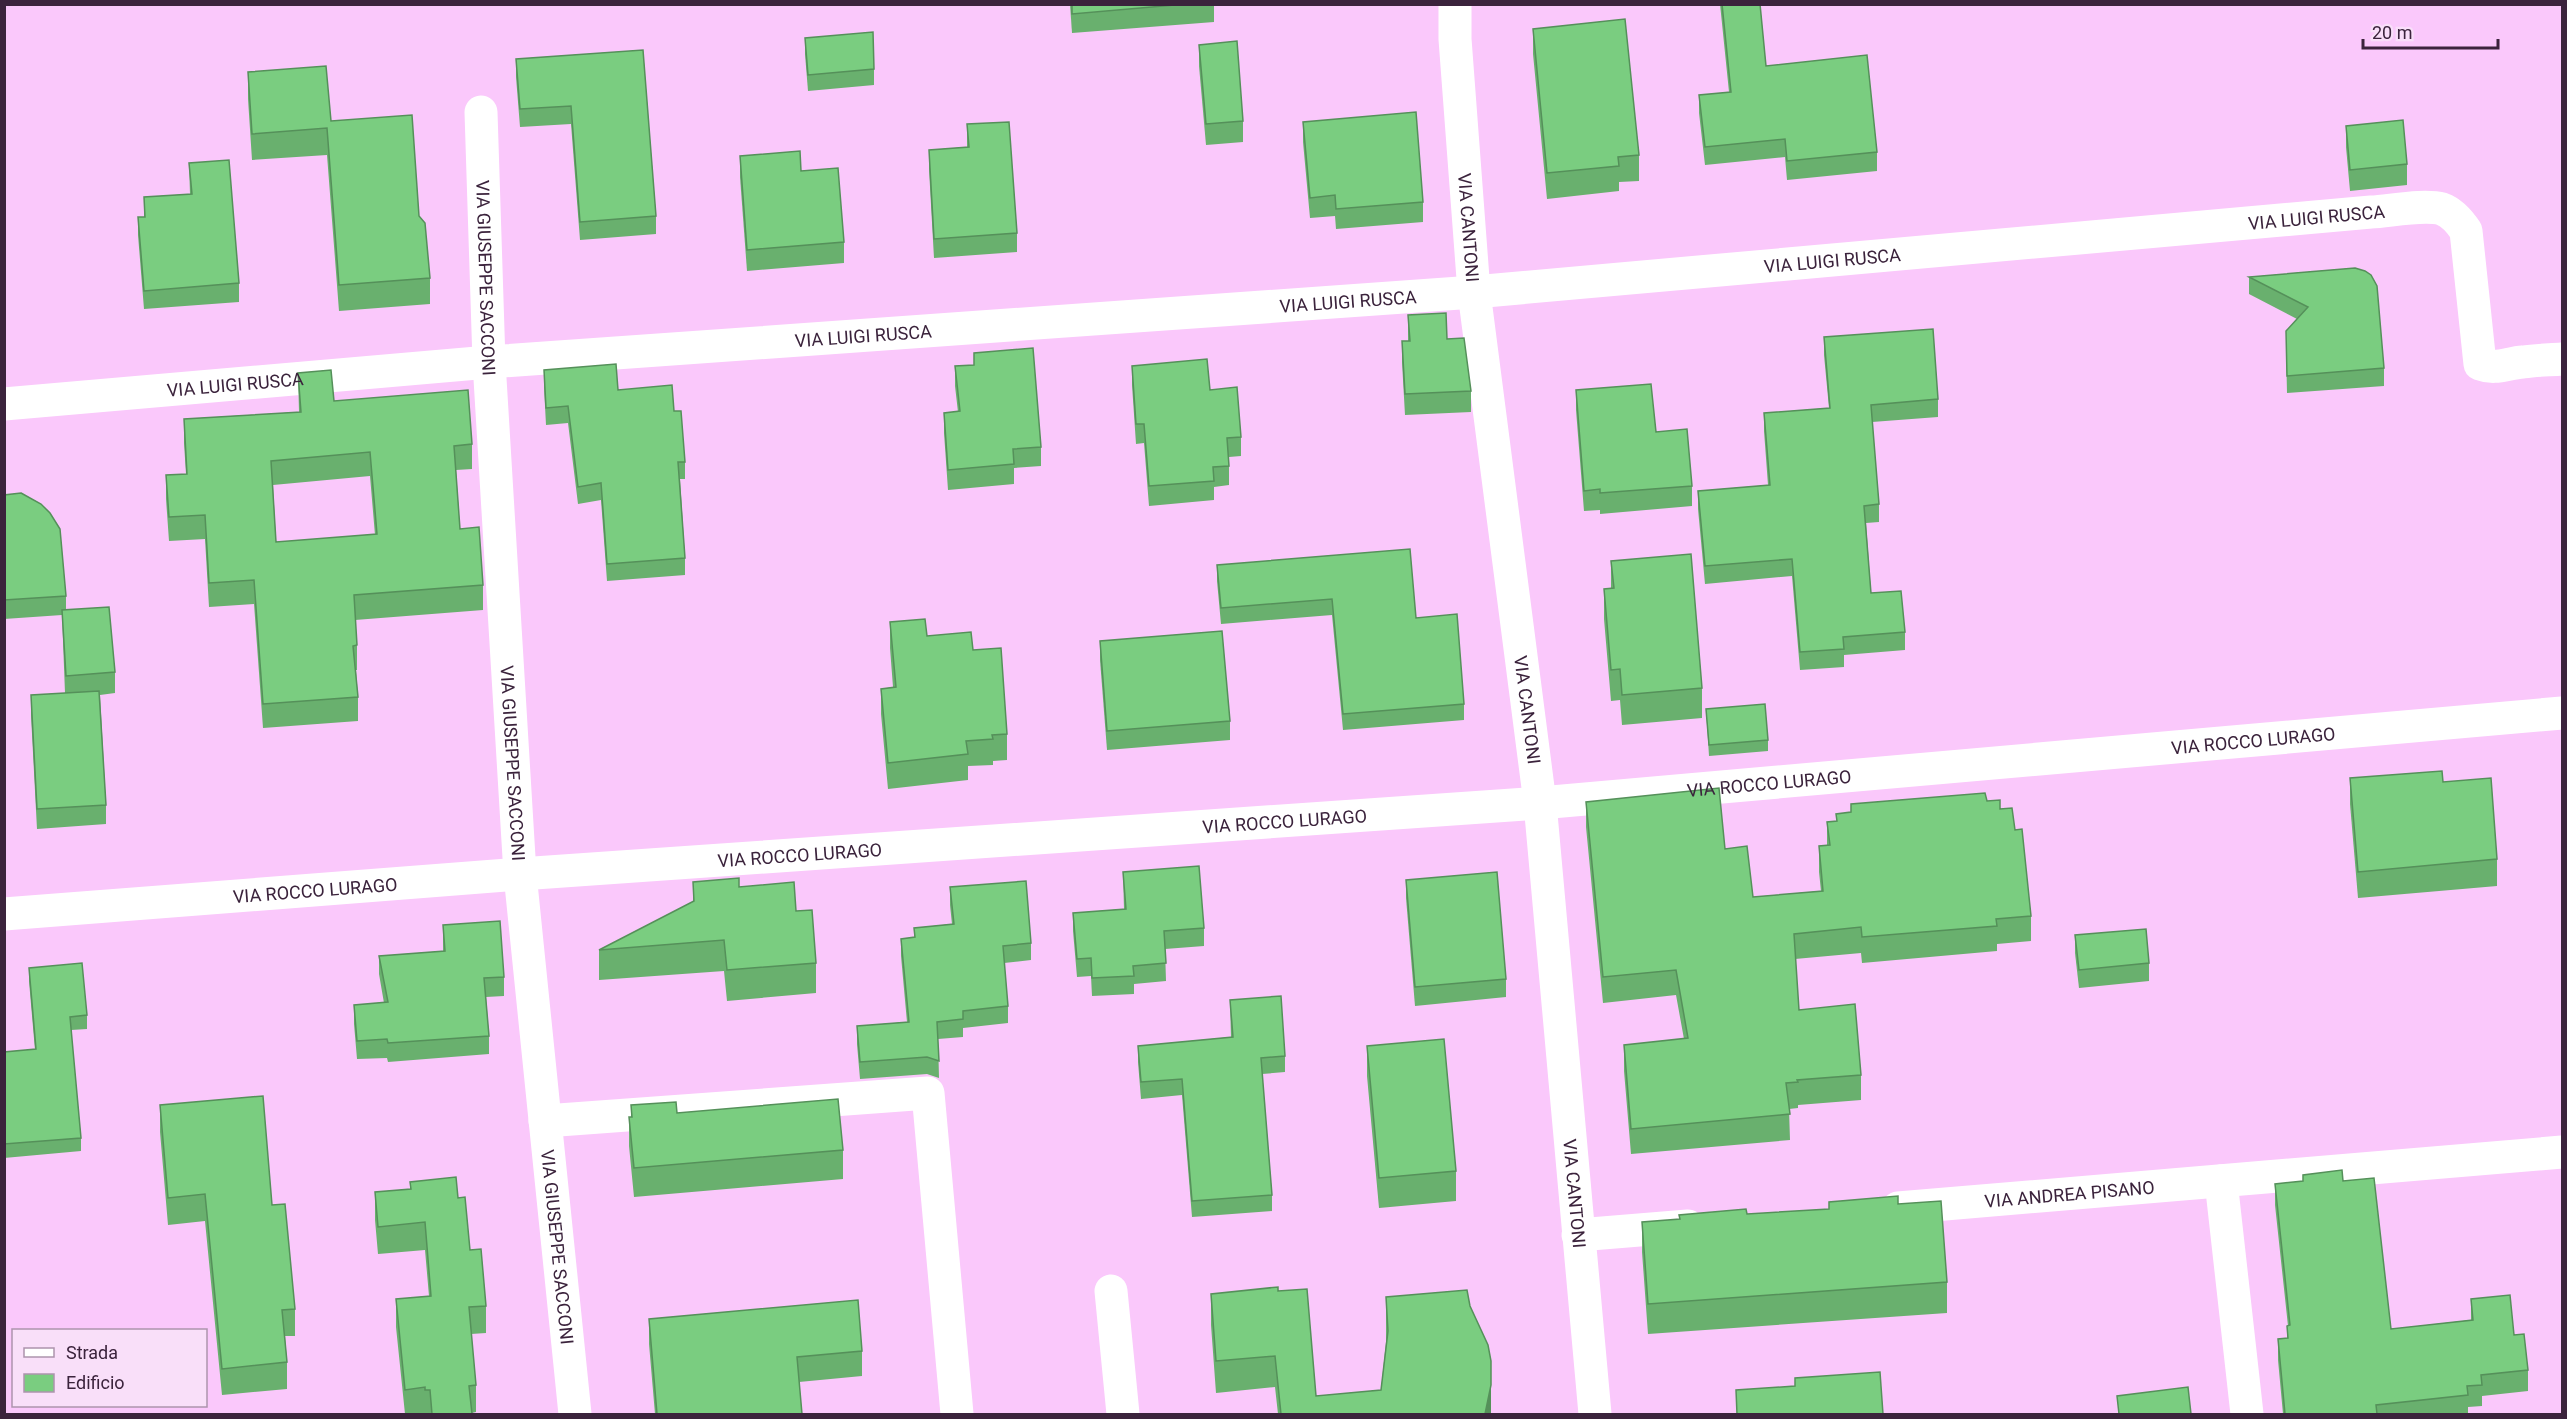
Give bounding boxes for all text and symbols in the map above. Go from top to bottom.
scale bar [2363,12,2498,50]
text: 20 m [2372,22,2412,43]
street label: VIA CANTONI [1455,172,1484,283]
street label: VIA GIUSEPPE SACCONI [473,180,500,376]
street label: VIA LUIGI RUSCA [2247,200,2386,233]
street label: VIA LUIGI RUSCA [1763,243,1902,277]
street label: VIA LUIGI RUSCA [1279,286,1417,316]
street label: VIA LUIGI RUSCA [794,320,933,351]
street label: VIA LUIGI RUSCA [166,368,305,400]
street label: VIA CANTONI [1511,654,1545,765]
street label: VIA GIUSEPPE SACCONI [497,665,530,862]
street label: VIA ROCCO LURAGO [2170,723,2336,758]
street label: VIA ROCCO LURAGO [1686,765,1852,801]
street label: VIA ROCCO LURAGO [1202,805,1368,837]
street label: VIA ROCCO LURAGO [717,838,883,871]
street label: VIA ROCCO LURAGO [232,873,398,907]
street label: VIA CANTONI [1560,1138,1591,1249]
street label: VIA GIUSEPPE SACCONI [538,1149,578,1345]
street label: VIA ANDREA PISANO [1983,1176,2155,1211]
legend [12,1329,207,1407]
text: Strada [66,1342,118,1363]
text: Edificio [66,1372,125,1393]

